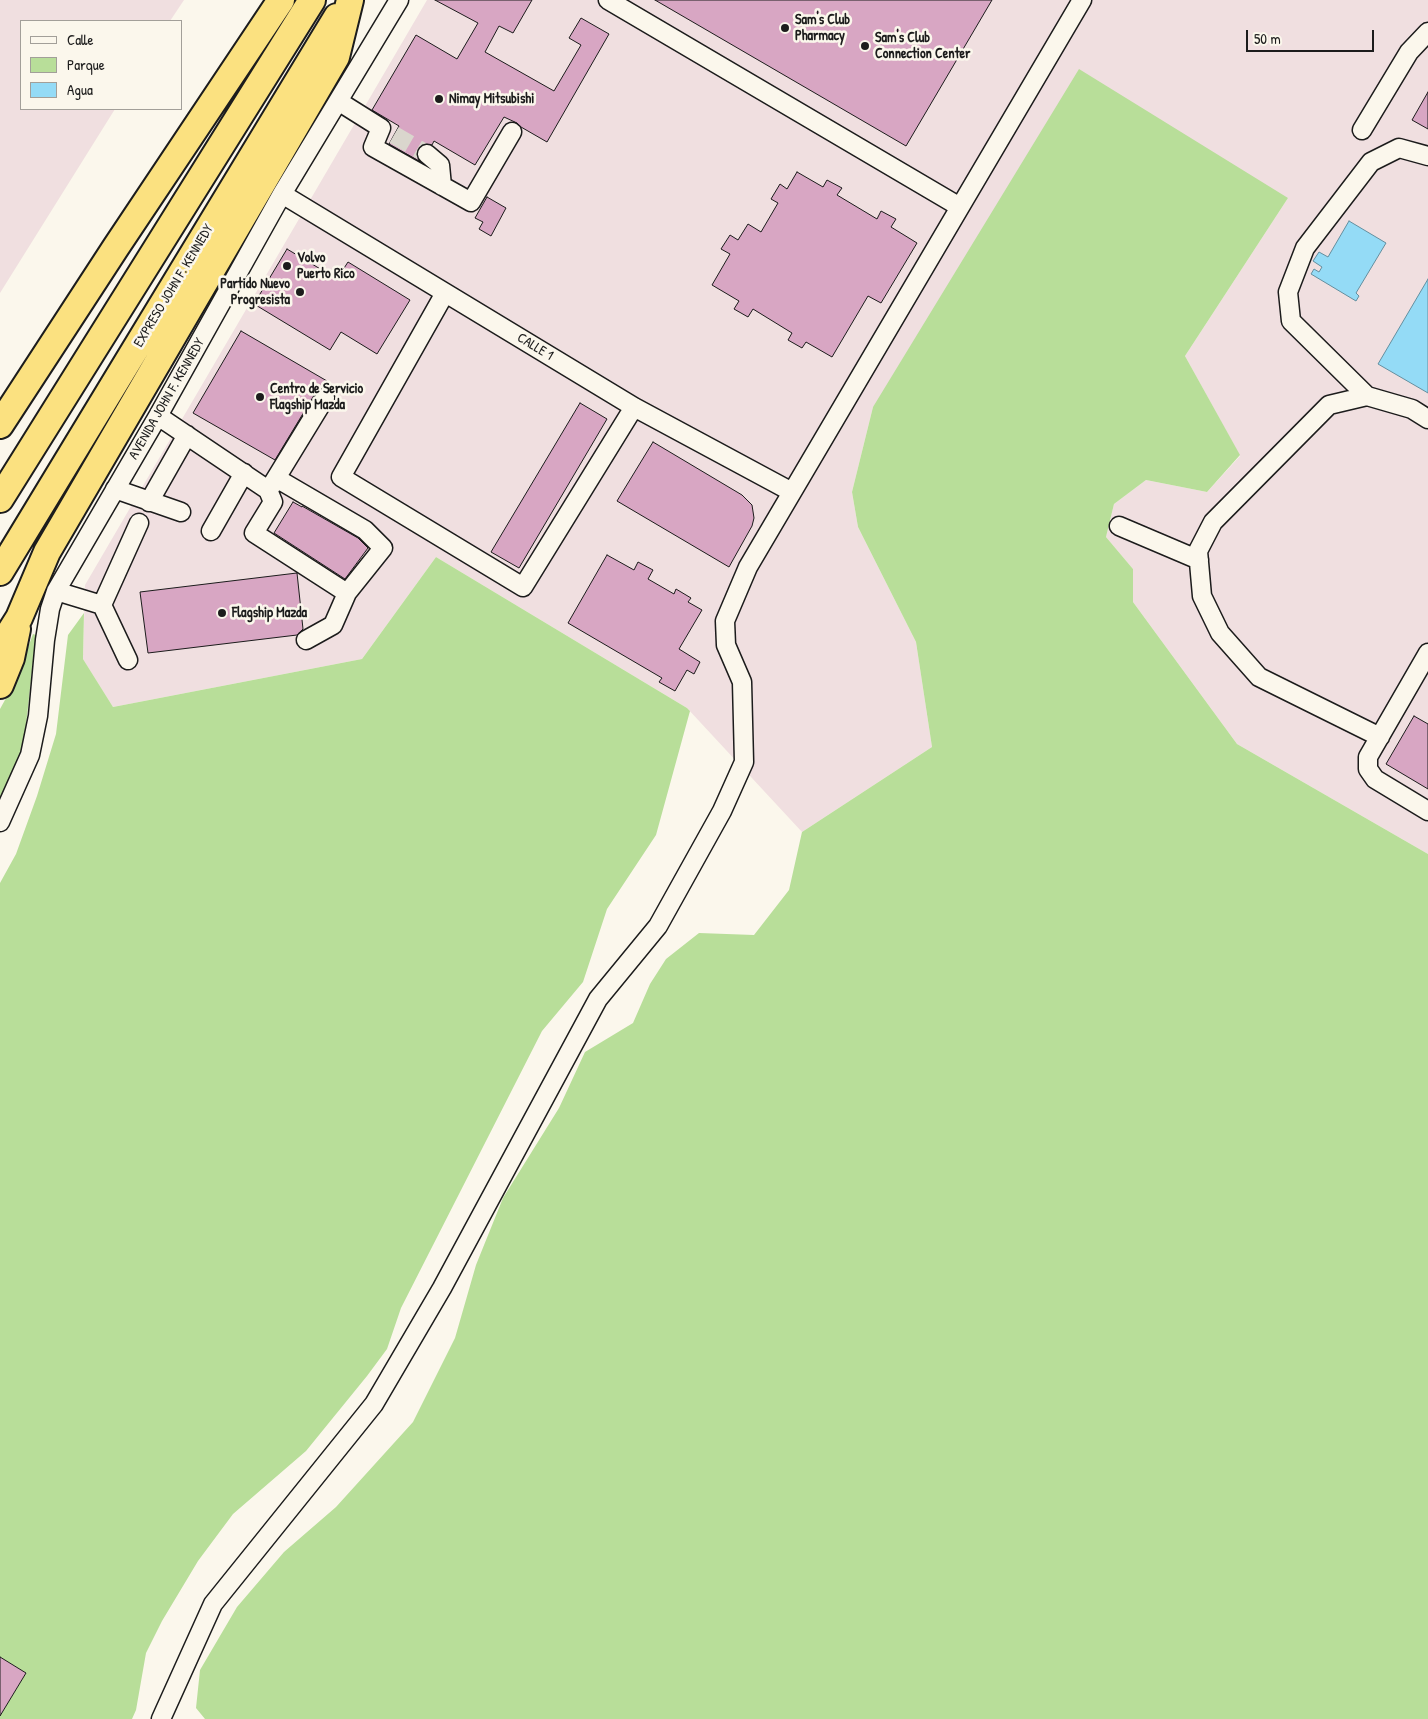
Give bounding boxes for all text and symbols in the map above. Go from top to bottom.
place label: Sam's Club Pharmacy [795,12,850,44]
legend [20,20,182,110]
scale bar [1248,20,1376,52]
marker: Sam's Club Pharmacy [779,22,791,34]
text: 50 m [1254,28,1281,49]
text: Calle [67,29,94,50]
place label: Sam's Club Connection Center [875,30,970,62]
marker: Sam's Club Connection Center [859,40,871,52]
text: Parque [67,54,105,75]
text: Agua [67,79,93,100]
place label: Nimay Mitsubishi [449,91,534,107]
marker: Nimay Mitsubishi [433,93,445,105]
street label: EXPRESO JOHN F. KENNEDY [131,222,217,350]
place label: Volvo Puerto Rico [297,250,355,282]
marker: Volvo Puerto Rico [281,260,293,272]
place label: Partido Nuevo Progresista [220,276,290,308]
marker: Partido Nuevo Progresista [294,286,306,298]
street label: CALLE 1 [514,330,556,364]
street label: AVENIDA JOHN F. KENNEDY [125,335,209,463]
place label: Centro de Servicio Flagship Mazda [270,381,363,414]
marker: Centro de Servicio Flagship Mazda [254,391,266,403]
place label: Flagship Mazda [232,605,307,621]
marker: Flagship Mazda [216,607,228,619]

